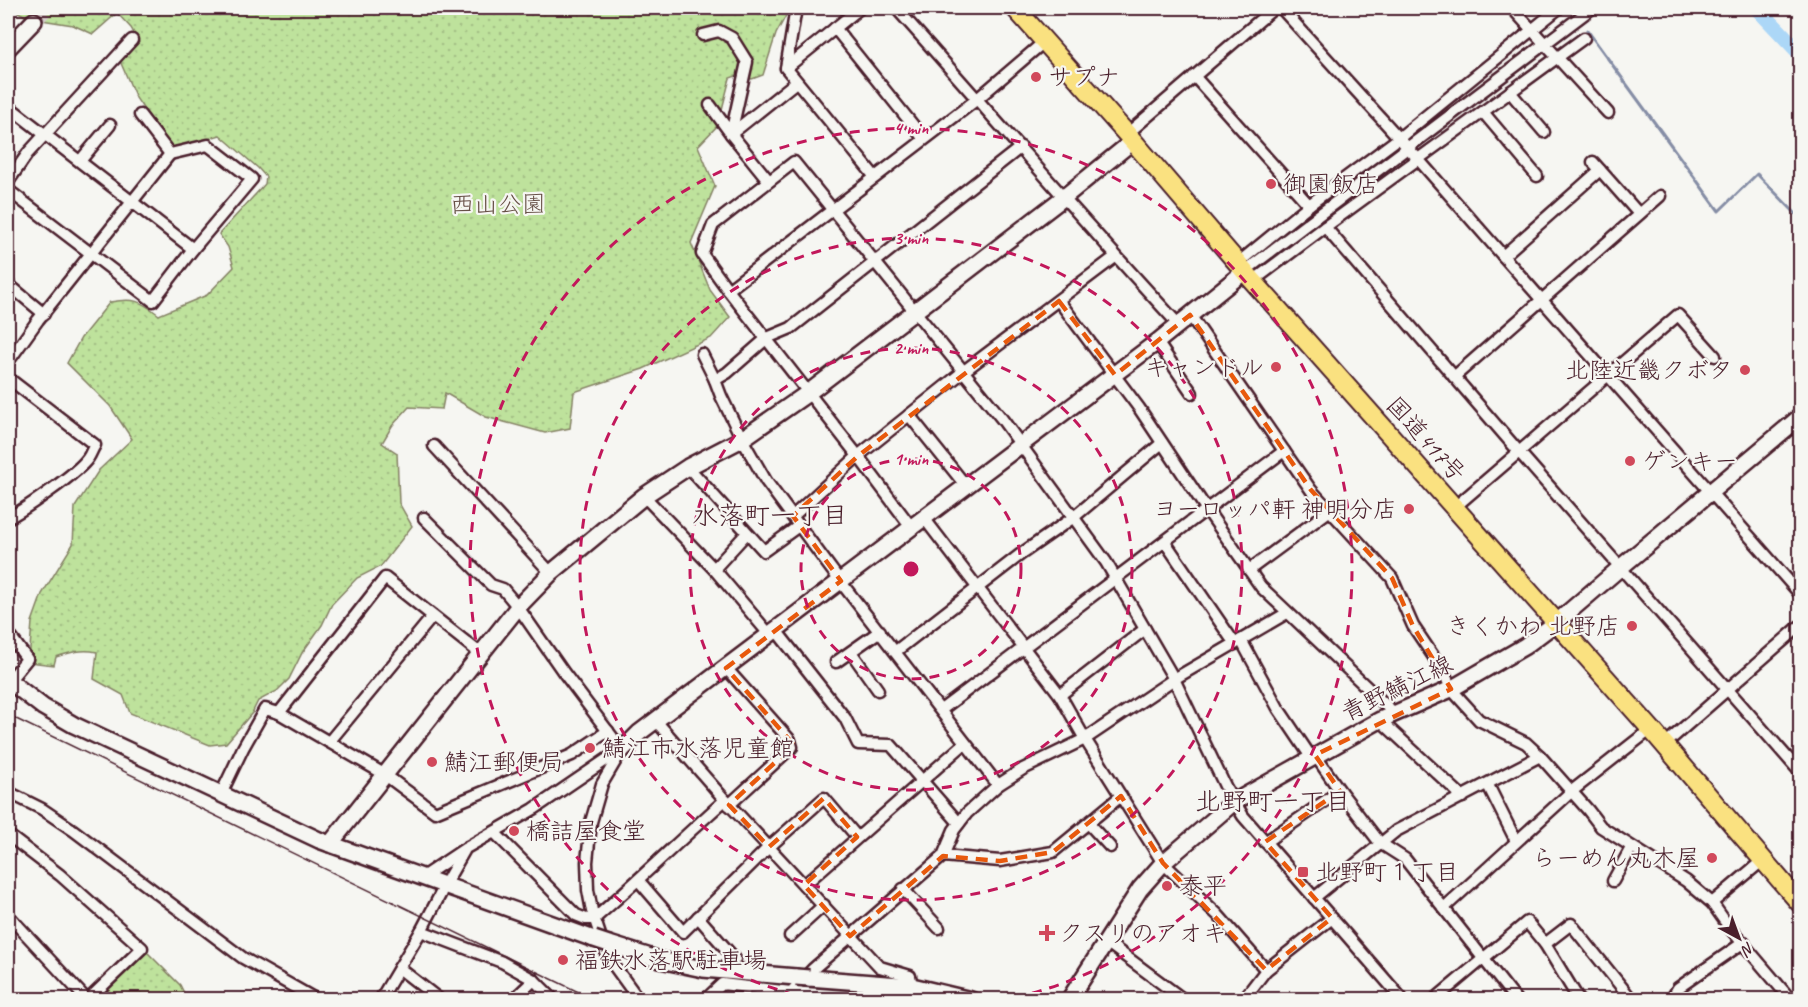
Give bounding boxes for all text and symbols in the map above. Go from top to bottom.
place label: サプナ [1048,62,1120,92]
marker: サプナ [1029,70,1043,84]
text: 4 min [894,117,929,139]
place label: 御園飯店 [1283,169,1379,199]
marker: 御園飯店 [1264,177,1278,191]
park label: 西山公園 [450,189,546,219]
text: 3 min [894,227,929,249]
text: 2 min [894,337,929,359]
place label: キャンドル [1144,352,1264,382]
place label: 北陸近畿クボタ [1565,355,1733,385]
marker: キャンドル [1269,360,1283,374]
marker: 北陸近畿クボタ [1738,363,1752,377]
street label: 国道417号 [1380,390,1472,488]
place label: ゲンキー [1642,446,1738,476]
text: 1 min [894,448,929,470]
marker: ゲンキー [1623,454,1637,468]
place label: ヨーロッパ軒 神明分店 [1154,494,1397,524]
district label: 水落町一丁目 [692,499,848,532]
marker: ヨーロッパ軒 神明分店 [1402,502,1416,516]
centre of rings [901,559,921,579]
place label: きくかわ 北野店 [1446,611,1620,641]
marker: きくかわ 北野店 [1625,619,1639,633]
street label: 青野鯖江線 [1336,648,1458,728]
place label: 鯖江市水落児童館 [602,733,794,763]
marker: 鯖江市水落児童館 [583,741,597,755]
place label: 鯖江郵便局 [444,747,564,777]
marker: 鯖江郵便局 [425,755,439,769]
district label: 北野町一丁目 [1195,785,1351,818]
place label: 橋詰屋食堂 [526,816,646,846]
marker: 橋詰屋食堂 [507,824,521,838]
place label: らーめん丸木屋 [1532,843,1700,873]
marker: らーめん丸木屋 [1705,851,1719,865]
place label: 北野町１丁目 [1315,857,1459,887]
marker: 北野町１丁目 [1296,865,1310,879]
place label: 泰平 [1179,871,1227,901]
marker: 泰平 [1160,879,1174,893]
north arrow [1709,908,1769,968]
place label: クスリのアオキ [1059,918,1227,948]
marker: クスリのアオキ [1040,926,1054,940]
text: N [1736,938,1758,961]
place label: 福鉄水落駅駐車場 [575,945,767,975]
marker: 福鉄水落駅駐車場 [556,953,570,967]

